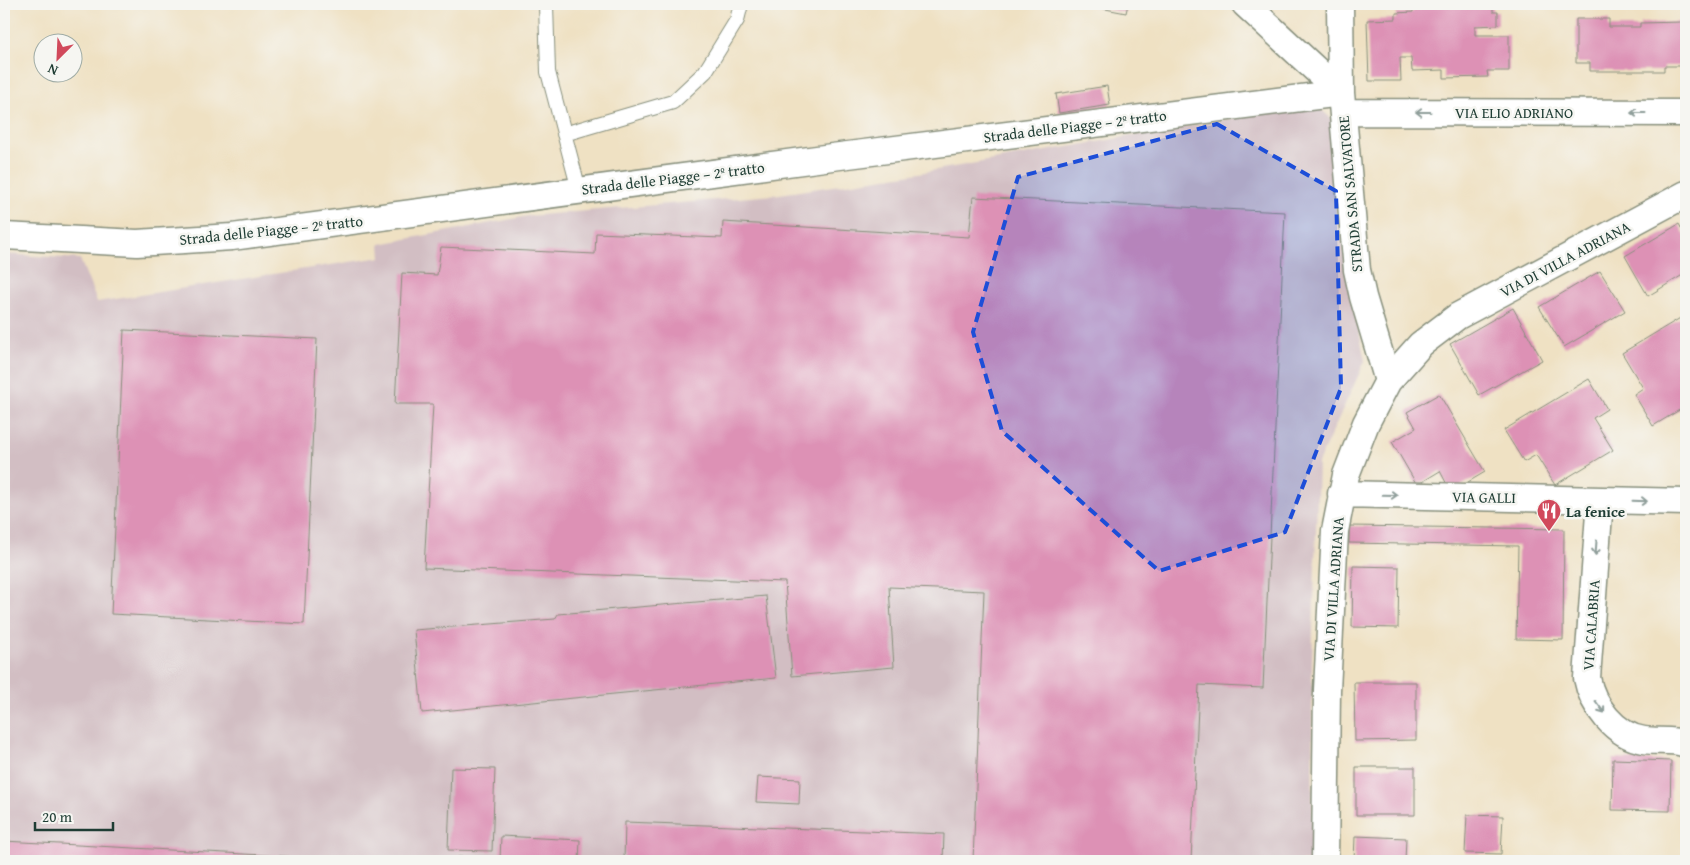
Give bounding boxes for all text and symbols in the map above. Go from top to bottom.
north arrow [32,32,82,82]
text: N [44,59,61,81]
street label: VIA ELIO ADRIANO [1455,102,1573,123]
street label: Strada delle Piagge – 2º tratto [982,104,1168,148]
one-way arrow [1415,107,1431,117]
one-way arrow [1630,108,1646,118]
street label: STRADA SAN SALVATORE [1333,115,1367,273]
street label: Strada delle Piagge – 2º tratto [580,156,766,200]
street label: Strada delle Piagge – 2º tratto [178,210,364,250]
street label: VIA DI VILLA ADRIANA [1496,216,1634,302]
street label: VIA GALLI [1452,486,1516,508]
one-way arrow [1382,490,1398,500]
one-way arrow [1632,496,1648,506]
restaurant icon: La fenice [1536,498,1562,532]
place label: La fenice [1566,501,1625,522]
street label: VIA DI VILLA ADRIANA [1317,516,1349,662]
one-way arrow [1592,540,1601,556]
street label: VIA CALABRIA [1577,579,1605,671]
one-way arrow [1594,700,1605,713]
scale bar [35,800,112,832]
text: 20 m [42,806,73,827]

